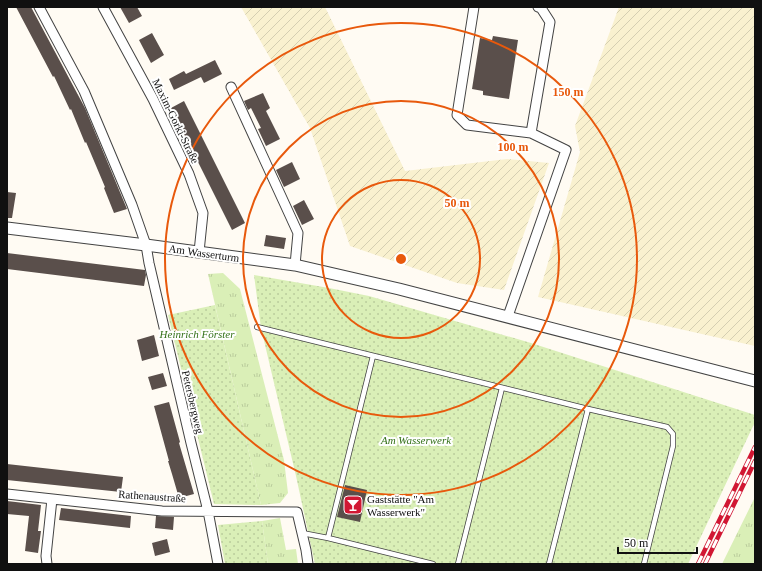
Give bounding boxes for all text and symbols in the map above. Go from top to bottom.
street label: Maxim-Gorki-Straße [150,77,202,165]
text: 150 m [553,85,584,99]
text: 100 m [498,140,529,154]
text: 50 m [445,196,470,210]
street label: Am Wasserturm [168,242,241,264]
centre of rings [394,252,408,266]
park label: Heinrich Förster [159,328,235,340]
street label: Petersbergweg [180,369,206,435]
park label: Am Wasserwerk [380,434,452,446]
street label: Rathenaustraße [118,488,186,504]
place label: Gaststätte "Am Wasserwerk" [367,493,435,518]
bar icon: Gaststätte "Am Wasserwerk" [342,494,364,516]
scale bar [618,529,697,555]
text: 50 m [624,536,649,550]

